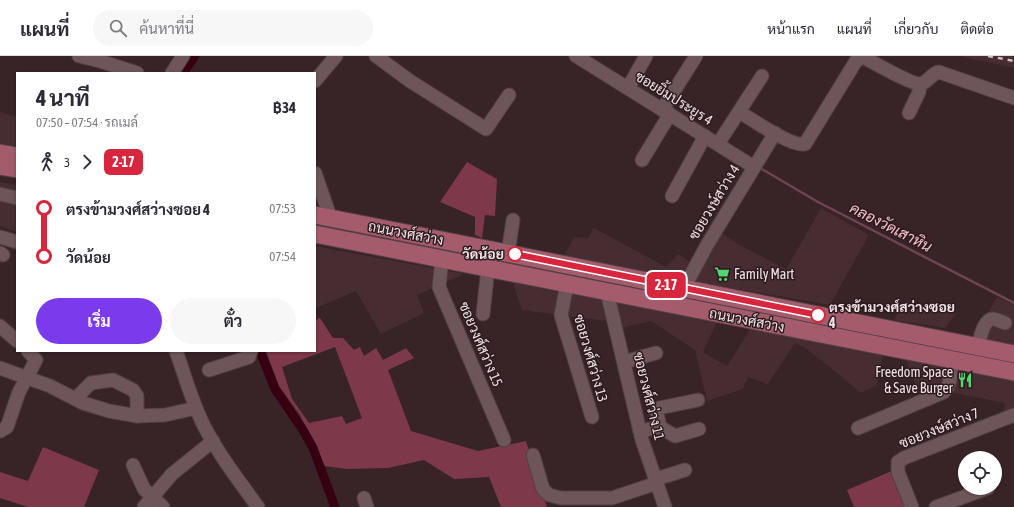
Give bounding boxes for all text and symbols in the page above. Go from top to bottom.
search box [93,10,373,46]
icon: search [107,17,129,39]
text: แผนที่ [20,18,69,40]
text: ค้นหาที่นี่ [139,20,194,37]
text: หน้าแรก [767,21,815,37]
text: แผนที่ [837,21,872,37]
text: เกี่ยวกับ [894,21,938,37]
text: ติดต่อ [960,21,994,37]
street label: ซอยยิ้มประยูร 4 [631,65,718,130]
text: 4 นาที [36,85,90,111]
text: ฿34 [273,99,296,116]
text: 07:50 – 07:54 · รถเมล์ [36,115,138,130]
icon: walk [36,151,58,173]
icon: forward [76,151,98,173]
text: 2-17 [112,154,135,170]
text: 3 [64,155,70,170]
street label: ซอยวงษ์สว่าง 4 [684,161,743,242]
water label: คลองวัดเสาหิน [847,199,935,255]
text: ตรงข้ามวงศ์สว่างซอย 4 [66,201,210,218]
text: 07:53 [269,201,296,216]
street label: ถนนวงศ์สว่าง [367,217,445,248]
place label: วัดน้อย [462,246,504,262]
marker: วัดน้อย [507,246,523,262]
text: วัดน้อย [66,249,111,266]
text: 07:54 [269,249,296,264]
supermarket icon: Family Mart [713,265,731,283]
place label: Family Mart [734,266,794,282]
line badge: 2-17 [638,272,694,298]
text: 2-17 [655,277,677,293]
button: เริ่ม [36,298,162,344]
button: ตั๋ว [170,298,296,344]
place label: ตรงข้ามวงศ์สว่างซอย 4 [828,298,955,331]
street label: ซอยวงศ์สว่าง 15 [456,299,507,389]
street label: ถนนวงศ์สว่าง [708,304,786,335]
marker: ตรงข้ามวงศ์สว่างซอย 4 [810,307,826,323]
street label: ซอยวงศ์สว่าง 13 [571,312,612,404]
street label: ซอยวงศ์สว่าง 11 [630,350,669,442]
place label: Freedom Space & Save Burger [875,364,954,396]
restaurant icon: Freedom Space & Save Burger [956,371,974,389]
street label: ซอยวงษ์สว่าง 7 [896,404,981,451]
map controls [958,451,1002,495]
button: locate [958,451,1002,495]

